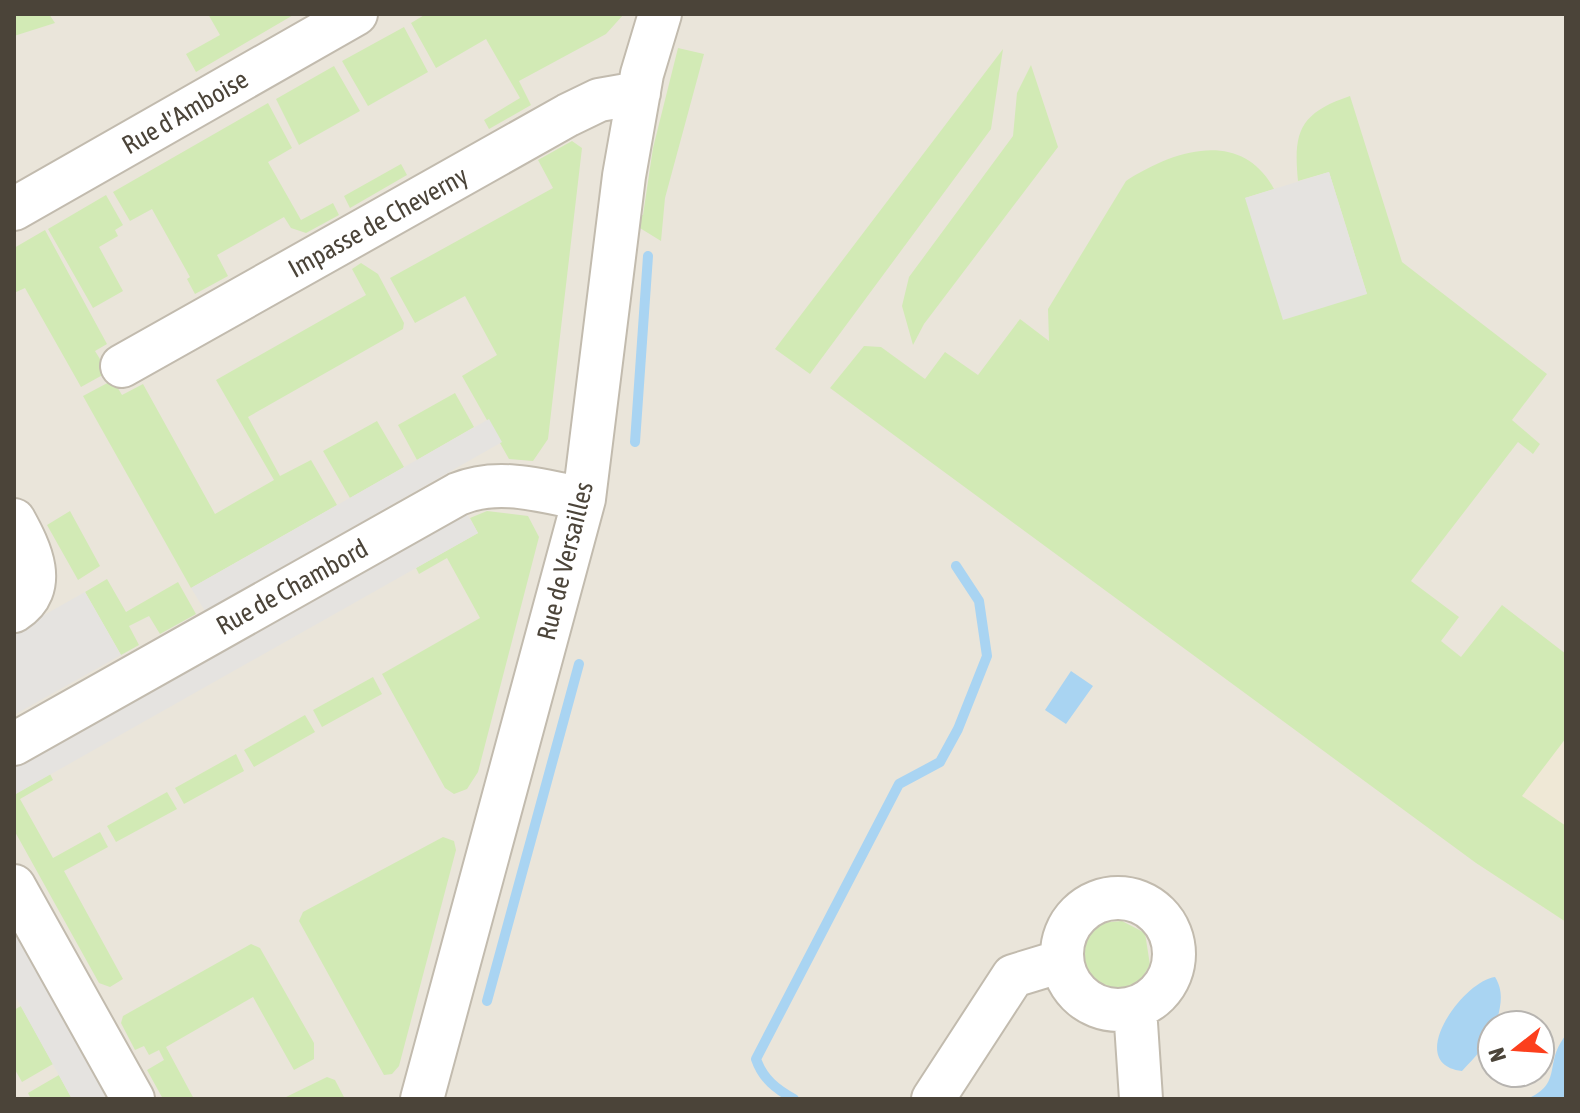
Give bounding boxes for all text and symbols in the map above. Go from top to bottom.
street label: Rue d'Amboise [117,64,253,160]
street label: Impasse de Cheverny [283,160,473,284]
street label: Rue de Versailles [531,479,599,643]
street label: Rue de Chambord [211,533,373,641]
north arrow [1476,1009,1556,1089]
text: N [1483,1045,1511,1065]

